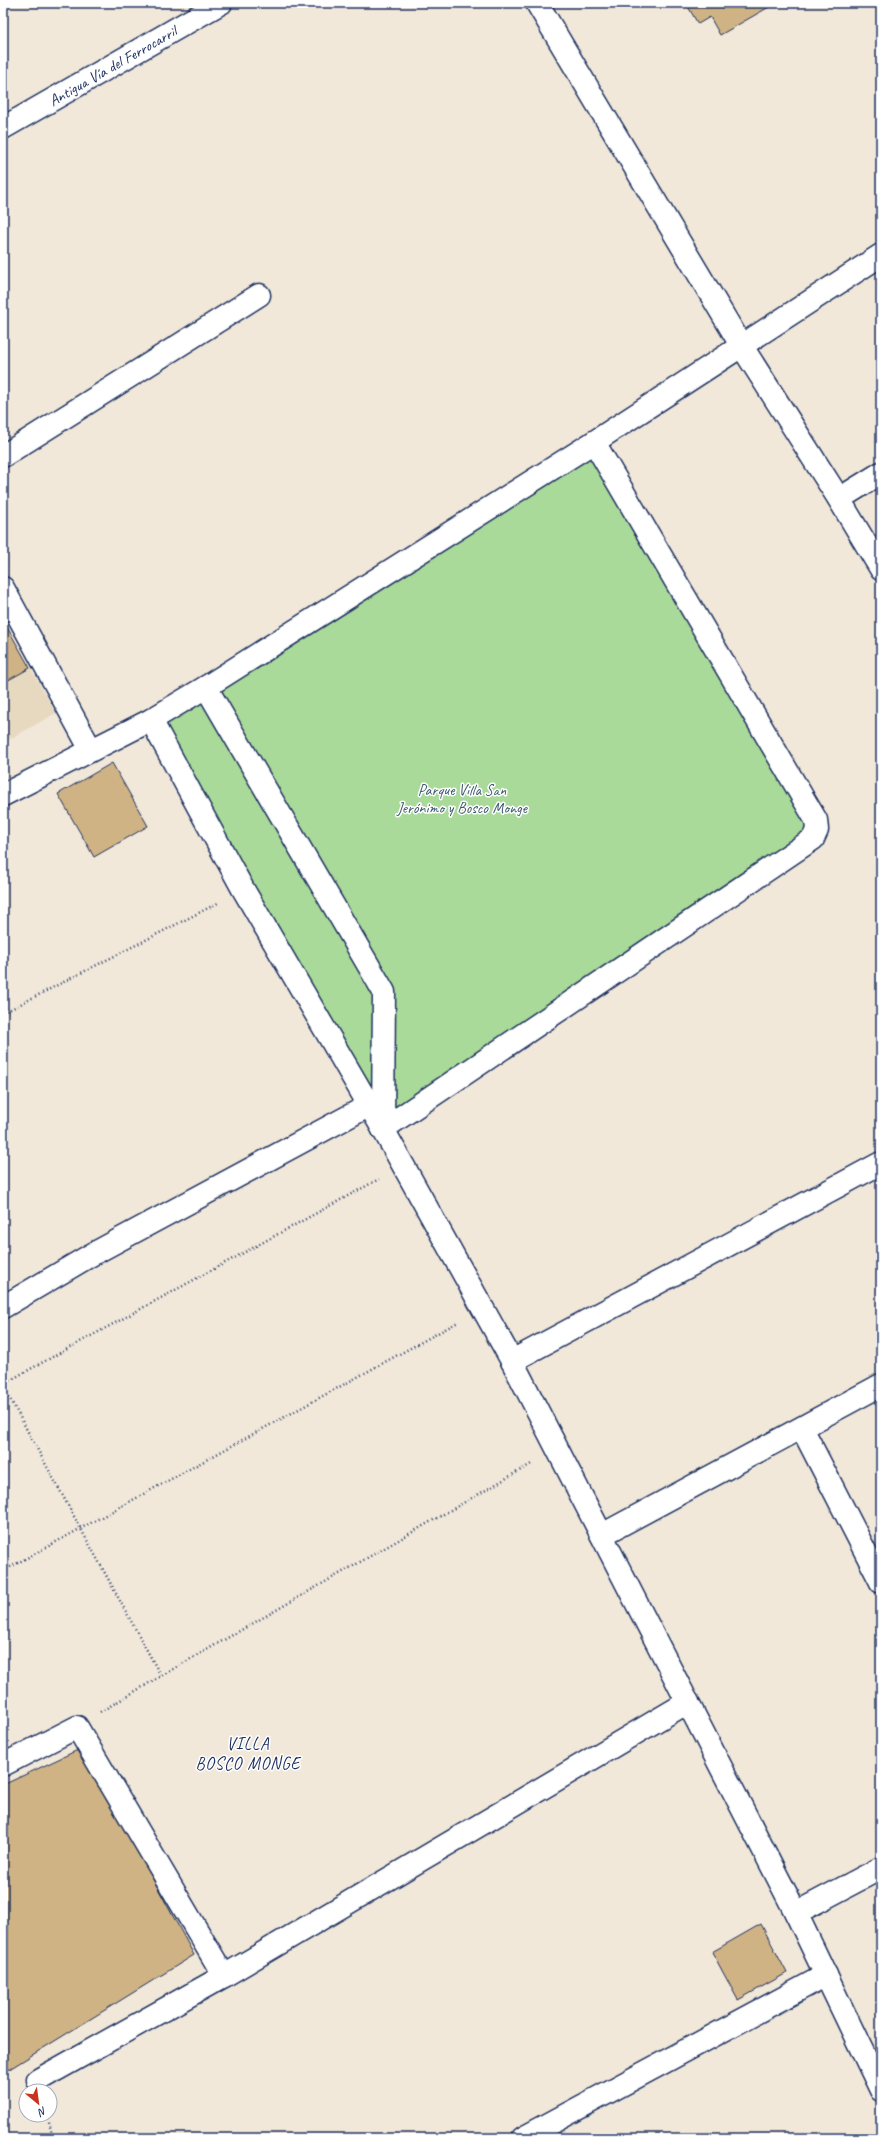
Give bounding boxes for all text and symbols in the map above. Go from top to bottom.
street label: Antigua Vía del Ferrocarril [45,20,183,111]
park label: Parque Villa San Jerónimo y Bosco Monge [396,780,529,818]
district label: VILLA BOSCO MONGE [195,1733,302,1774]
north arrow [18,2083,58,2123]
text: N [35,2104,49,2121]

